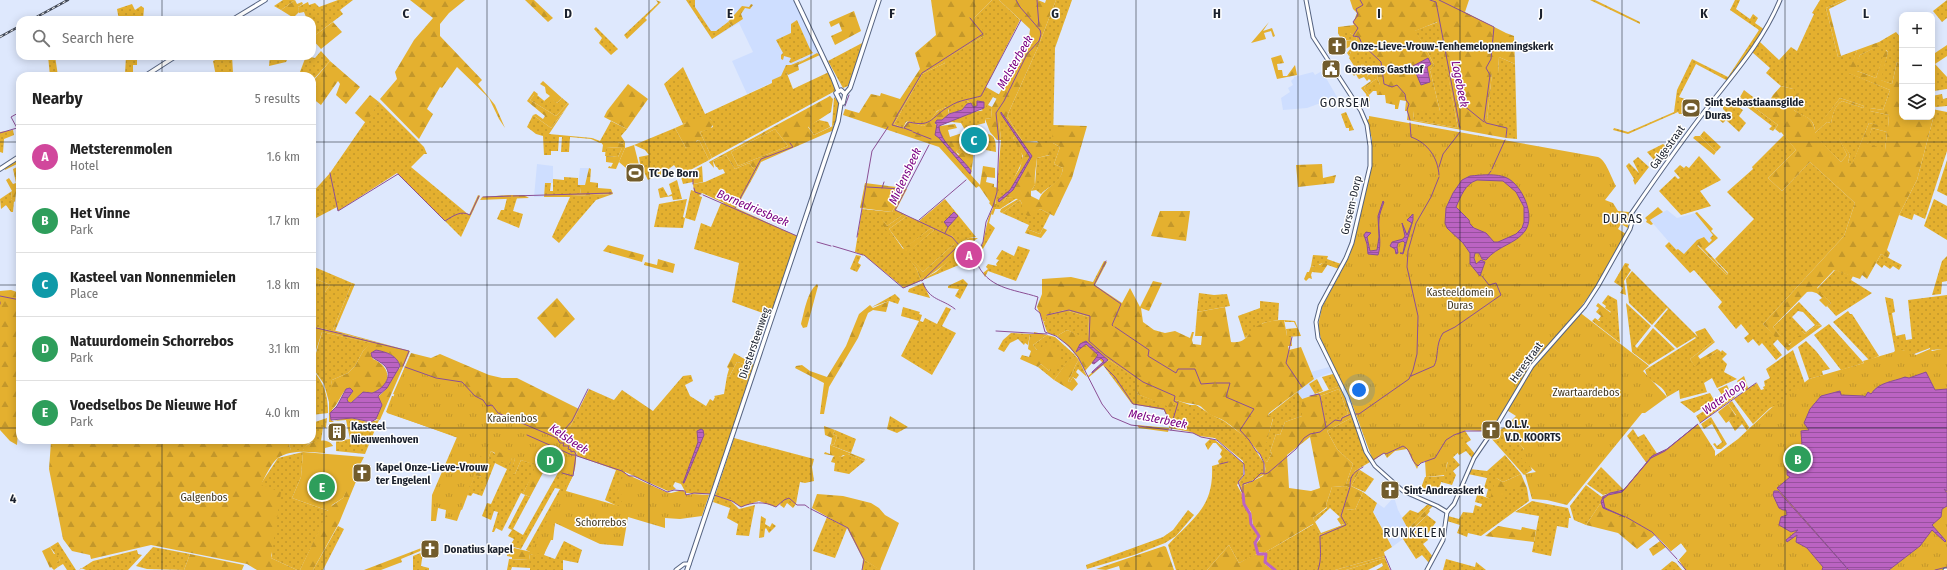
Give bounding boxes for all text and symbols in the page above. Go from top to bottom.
text: C [403,6,410,21]
text: D [564,6,572,21]
text: E [727,6,733,21]
text: F [889,6,895,21]
text: G [1051,6,1059,21]
text: H [1213,6,1221,21]
text: I [1377,6,1381,21]
text: J [1538,6,1543,21]
text: K [1700,6,1708,21]
text: L [1863,6,1869,21]
map controls [1899,12,1935,120]
button: + [1899,12,1935,48]
search box [16,16,316,60]
icon: search [30,27,52,49]
text: Search here [62,29,134,47]
water label: Melsterbeek [994,33,1036,91]
church icon: Onze-Lieve-Vrouw-Tenhemelopnemingskerk [1326,35,1348,57]
place label: Onze-Lieve-Vrouw-Tenhemelopnemingskerk [1351,40,1554,53]
button: − [1899,48,1935,84]
public building icon: Gorsems Gasthof [1320,58,1342,80]
water label: Logebeek [1449,60,1471,108]
place label: Gorsems Gasthof [1345,63,1424,76]
button: layers [1899,84,1935,120]
text: Nearby [32,88,83,109]
text: 5 results [255,91,300,106]
district label: GORSEM [1320,95,1370,110]
place label: Sint Sebastiaansgilde Duras [1705,96,1804,122]
sports icon: Sint Sebastiaansgilde Duras [1680,97,1702,119]
street label: Galgestraat [1647,123,1688,172]
pin: C [961,125,987,155]
text: Metsterenmolen [70,140,172,158]
water label: Mielensbeek [886,145,924,207]
text: A [41,149,49,164]
text: 1.6 km [267,149,300,164]
text: Hotel [70,158,99,173]
sports icon: TC De Born [624,162,646,184]
place label: TC De Born [649,167,699,180]
street label: Gorsem-Dorp [1338,174,1365,236]
water label: Bornedriesbeek [715,187,791,229]
text: Het Vinne [70,204,130,222]
district label: DURAS [1603,211,1643,226]
text: B [41,213,49,228]
text: 1.7 km [268,213,300,228]
text: Park [70,222,93,237]
pin: A [956,240,982,270]
text: Kasteel van Nonnenmielen [70,268,236,286]
text: C [42,277,48,292]
text: 1.8 km [267,277,300,292]
text: Place [70,286,98,301]
park label: Kasteeldomein Duras [1426,286,1494,312]
street label: Diestersteenweg [736,305,773,380]
text: Natuurdomein Schorrebos [70,332,234,350]
street label: Herestraat [1507,339,1546,385]
text: D [41,341,49,356]
text: 3.1 km [269,341,300,356]
text: Park [70,350,93,365]
water label: Waterloop [1699,376,1749,418]
your location [1349,380,1369,400]
park label: Zwartaardebos [1553,386,1620,399]
text: Voedselbos De Nieuwe Hof [70,396,236,414]
text: E [42,405,48,420]
text: 4.0 km [265,405,300,420]
water label: Melsterbeek [1127,406,1189,432]
park label: Kraaienbos [487,412,537,425]
text: Park [70,414,93,429]
place label: O.L.V. V.D. KOORTS [1504,418,1561,444]
church icon: O.L.V. V.D. KOORTS [1480,419,1502,441]
place label: Kasteel Nieuwenhoven [351,420,419,446]
building icon: Kasteel Nieuwenhoven [326,421,348,443]
water label: Kelsbeek [547,421,591,457]
pin: B [1785,444,1811,474]
pin: D [537,445,563,475]
place label: Kapel Onze-Lieve-Vrouw ter Engelenl [376,461,488,487]
church icon: Kapel Onze-Lieve-Vrouw ter Engelenl [351,462,373,484]
pin: E [309,472,335,502]
church icon: Sint-Andreaskerk [1379,479,1401,501]
place label: Sint-Andreaskerk [1404,484,1484,497]
text: 4 [10,491,17,506]
park label: Galgenbos [180,491,228,504]
park label: Schorrebos [576,516,627,529]
district label: RUNKELEN [1383,525,1447,540]
church icon: Donatius kapel [419,538,441,560]
place label: Donatius kapel [444,543,514,556]

